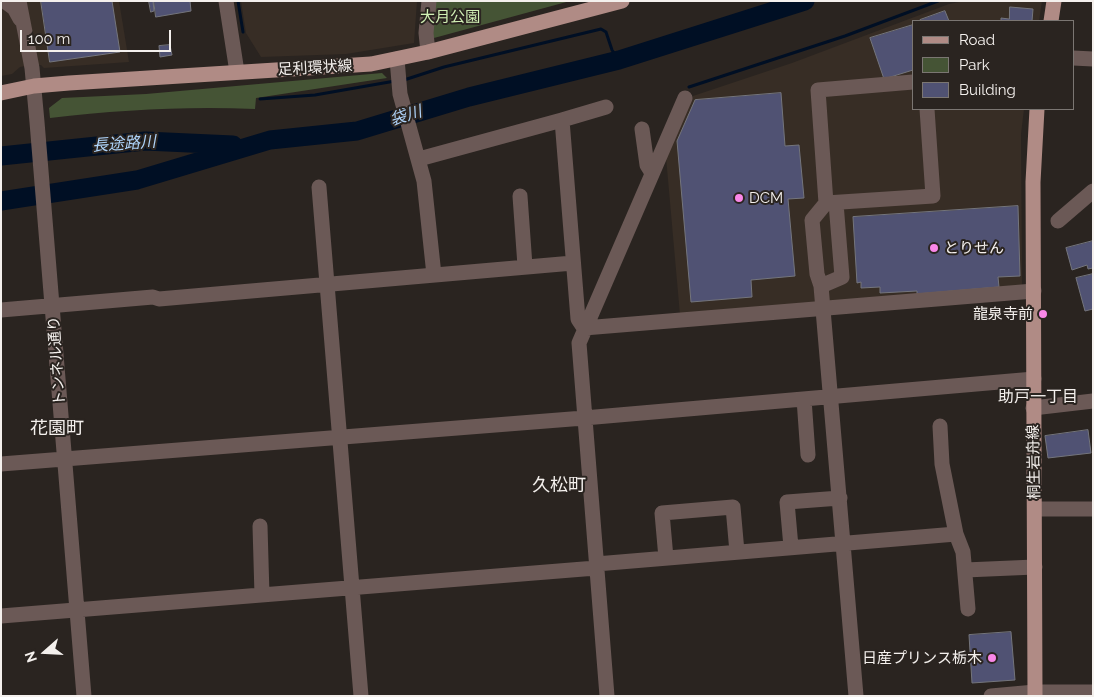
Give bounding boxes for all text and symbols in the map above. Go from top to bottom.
park label: 大月公園 [420,8,480,26]
scale bar [22,20,174,52]
legend [912,20,1074,110]
text: 100 m [28,30,70,48]
text: Road [959,31,995,49]
text: Park [959,56,990,74]
street label: 足利環状線 [277,57,353,79]
text: Building [959,81,1016,99]
water label: 袋川 [388,102,424,130]
water label: 長途路川 [91,132,157,156]
place label: DCM [749,189,783,207]
marker: DCM [733,192,745,204]
place label: とりせん [944,239,1004,257]
marker: とりせん [928,242,940,254]
place label: 龍泉寺前 [973,305,1033,323]
marker: 龍泉寺前 [1037,308,1049,320]
street label: トンネル通り [45,315,69,407]
district label: 助戸一丁目 [998,387,1078,407]
district label: 花園町 [30,418,84,440]
street label: 桐生岩舟線 [1024,424,1044,500]
district label: 久松町 [532,475,586,497]
north arrow [20,627,70,677]
text: N [22,649,40,665]
place label: 日産プリンス栃木 [862,649,982,667]
marker: 日産プリンス栃木 [986,652,998,664]

